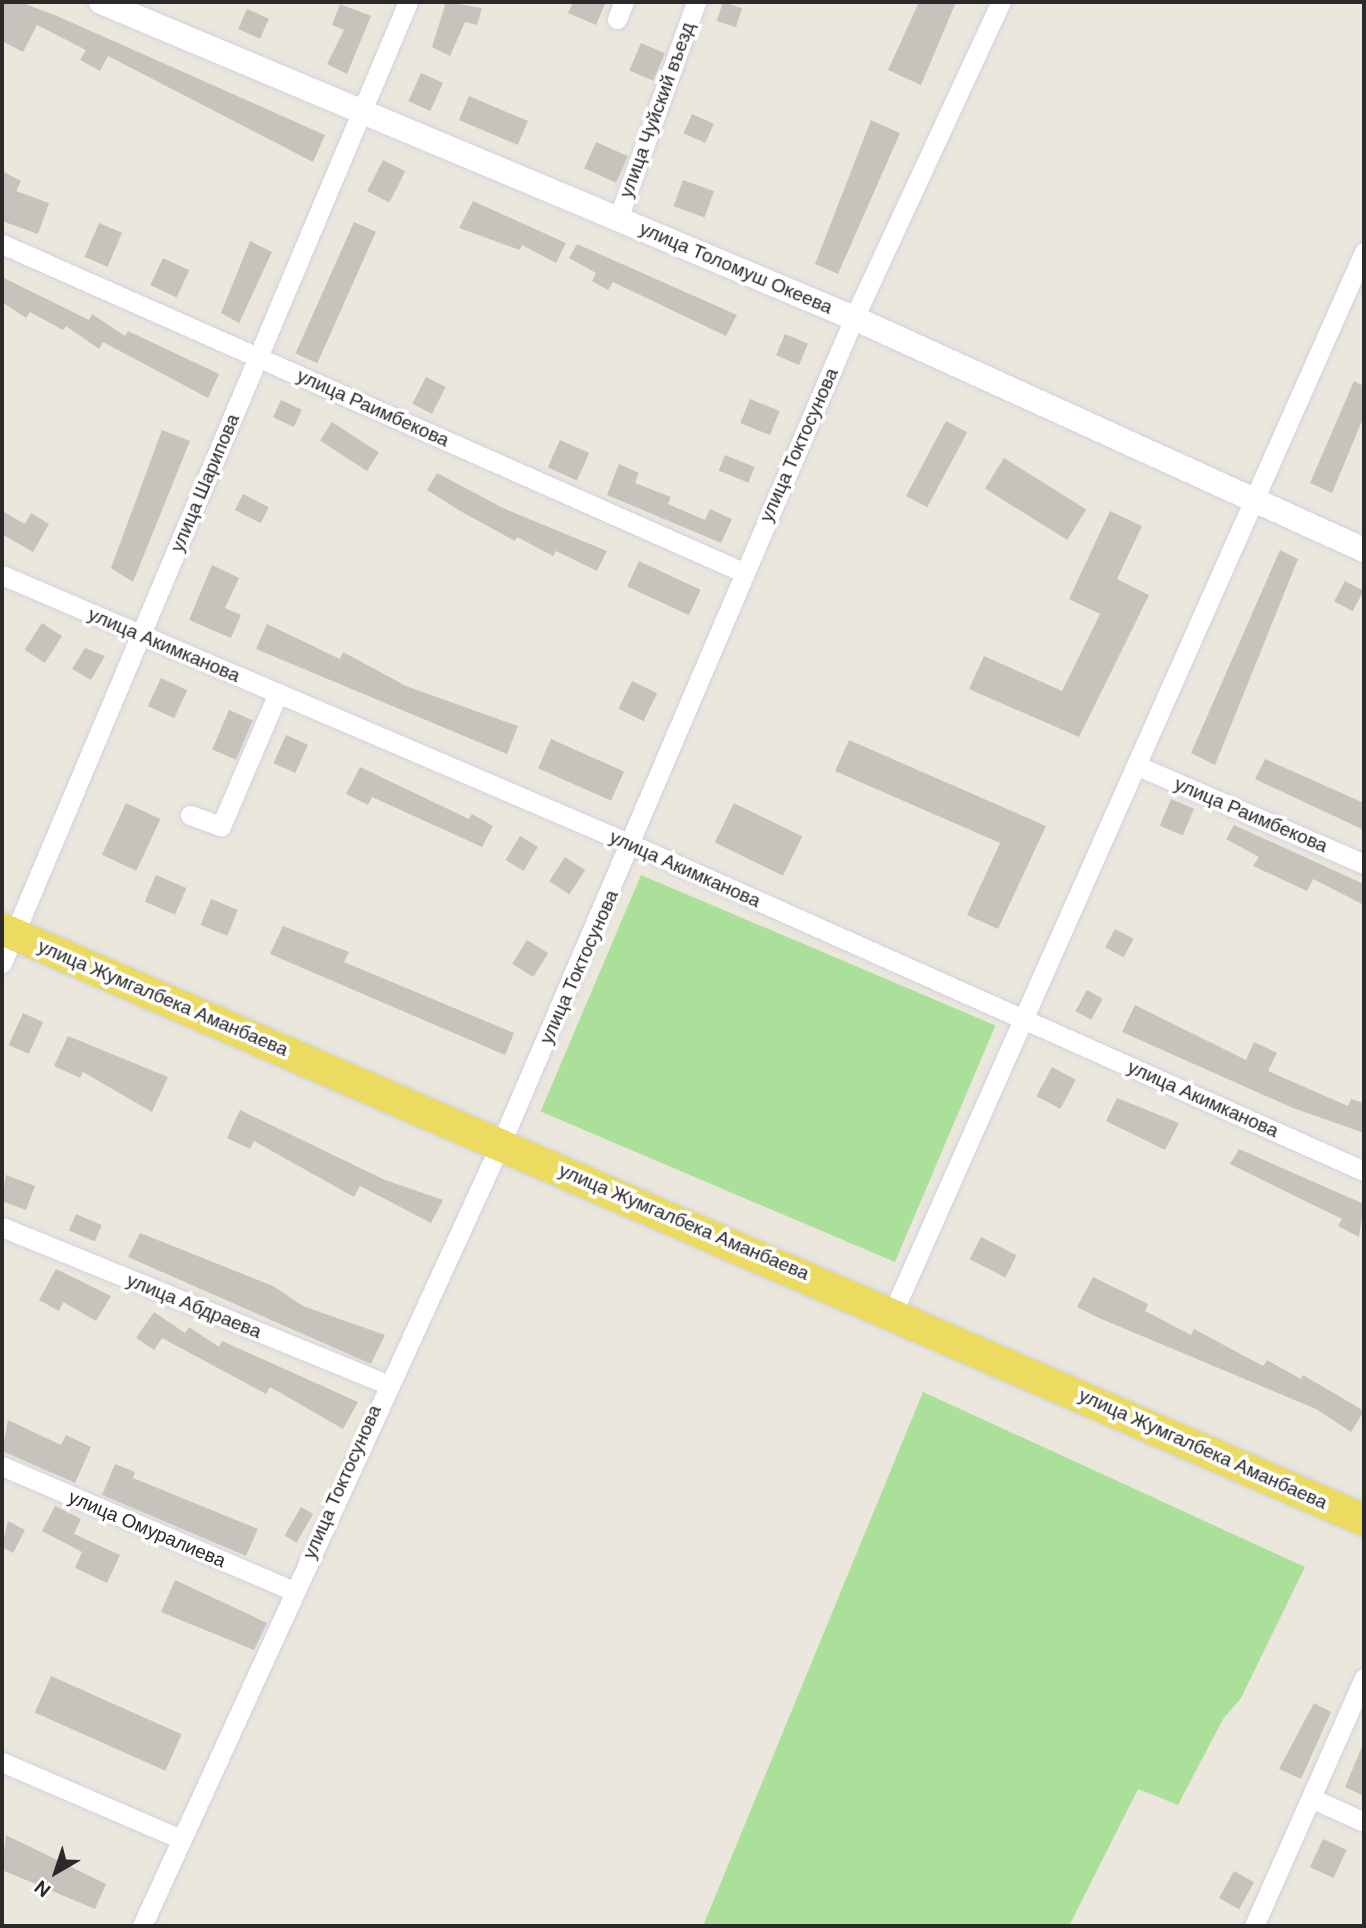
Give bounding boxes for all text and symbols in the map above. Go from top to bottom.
street label: улица Чуйский въезд [615,19,699,201]
street label: улица Толомуш Океева [636,217,836,319]
street label: улица Раимбекова [293,364,453,452]
street label: улица Токтосунова [755,365,843,525]
street label: улица Шарипова [166,411,244,555]
street label: улица Акимканова [85,603,243,687]
street label: улица Раимбекова [1171,772,1331,858]
street label: улица Акимканова [606,825,764,913]
street label: улица Токтосунова [535,887,623,1047]
street label: улица Жумгалбека Аманбаева [34,935,292,1061]
street label: улица Акимканова [1124,1055,1282,1143]
street label: улица Жумгалбека Аманбаева [555,1159,813,1285]
street label: улица Абдраева [123,1269,265,1343]
street label: улица Жумгалбека Аманбаева [1075,1384,1331,1514]
street label: улица Токтосунова [298,1402,386,1562]
street label: улица Омуралиева [65,1486,229,1572]
north arrow [21,1837,91,1907]
text: N [29,1875,56,1903]

